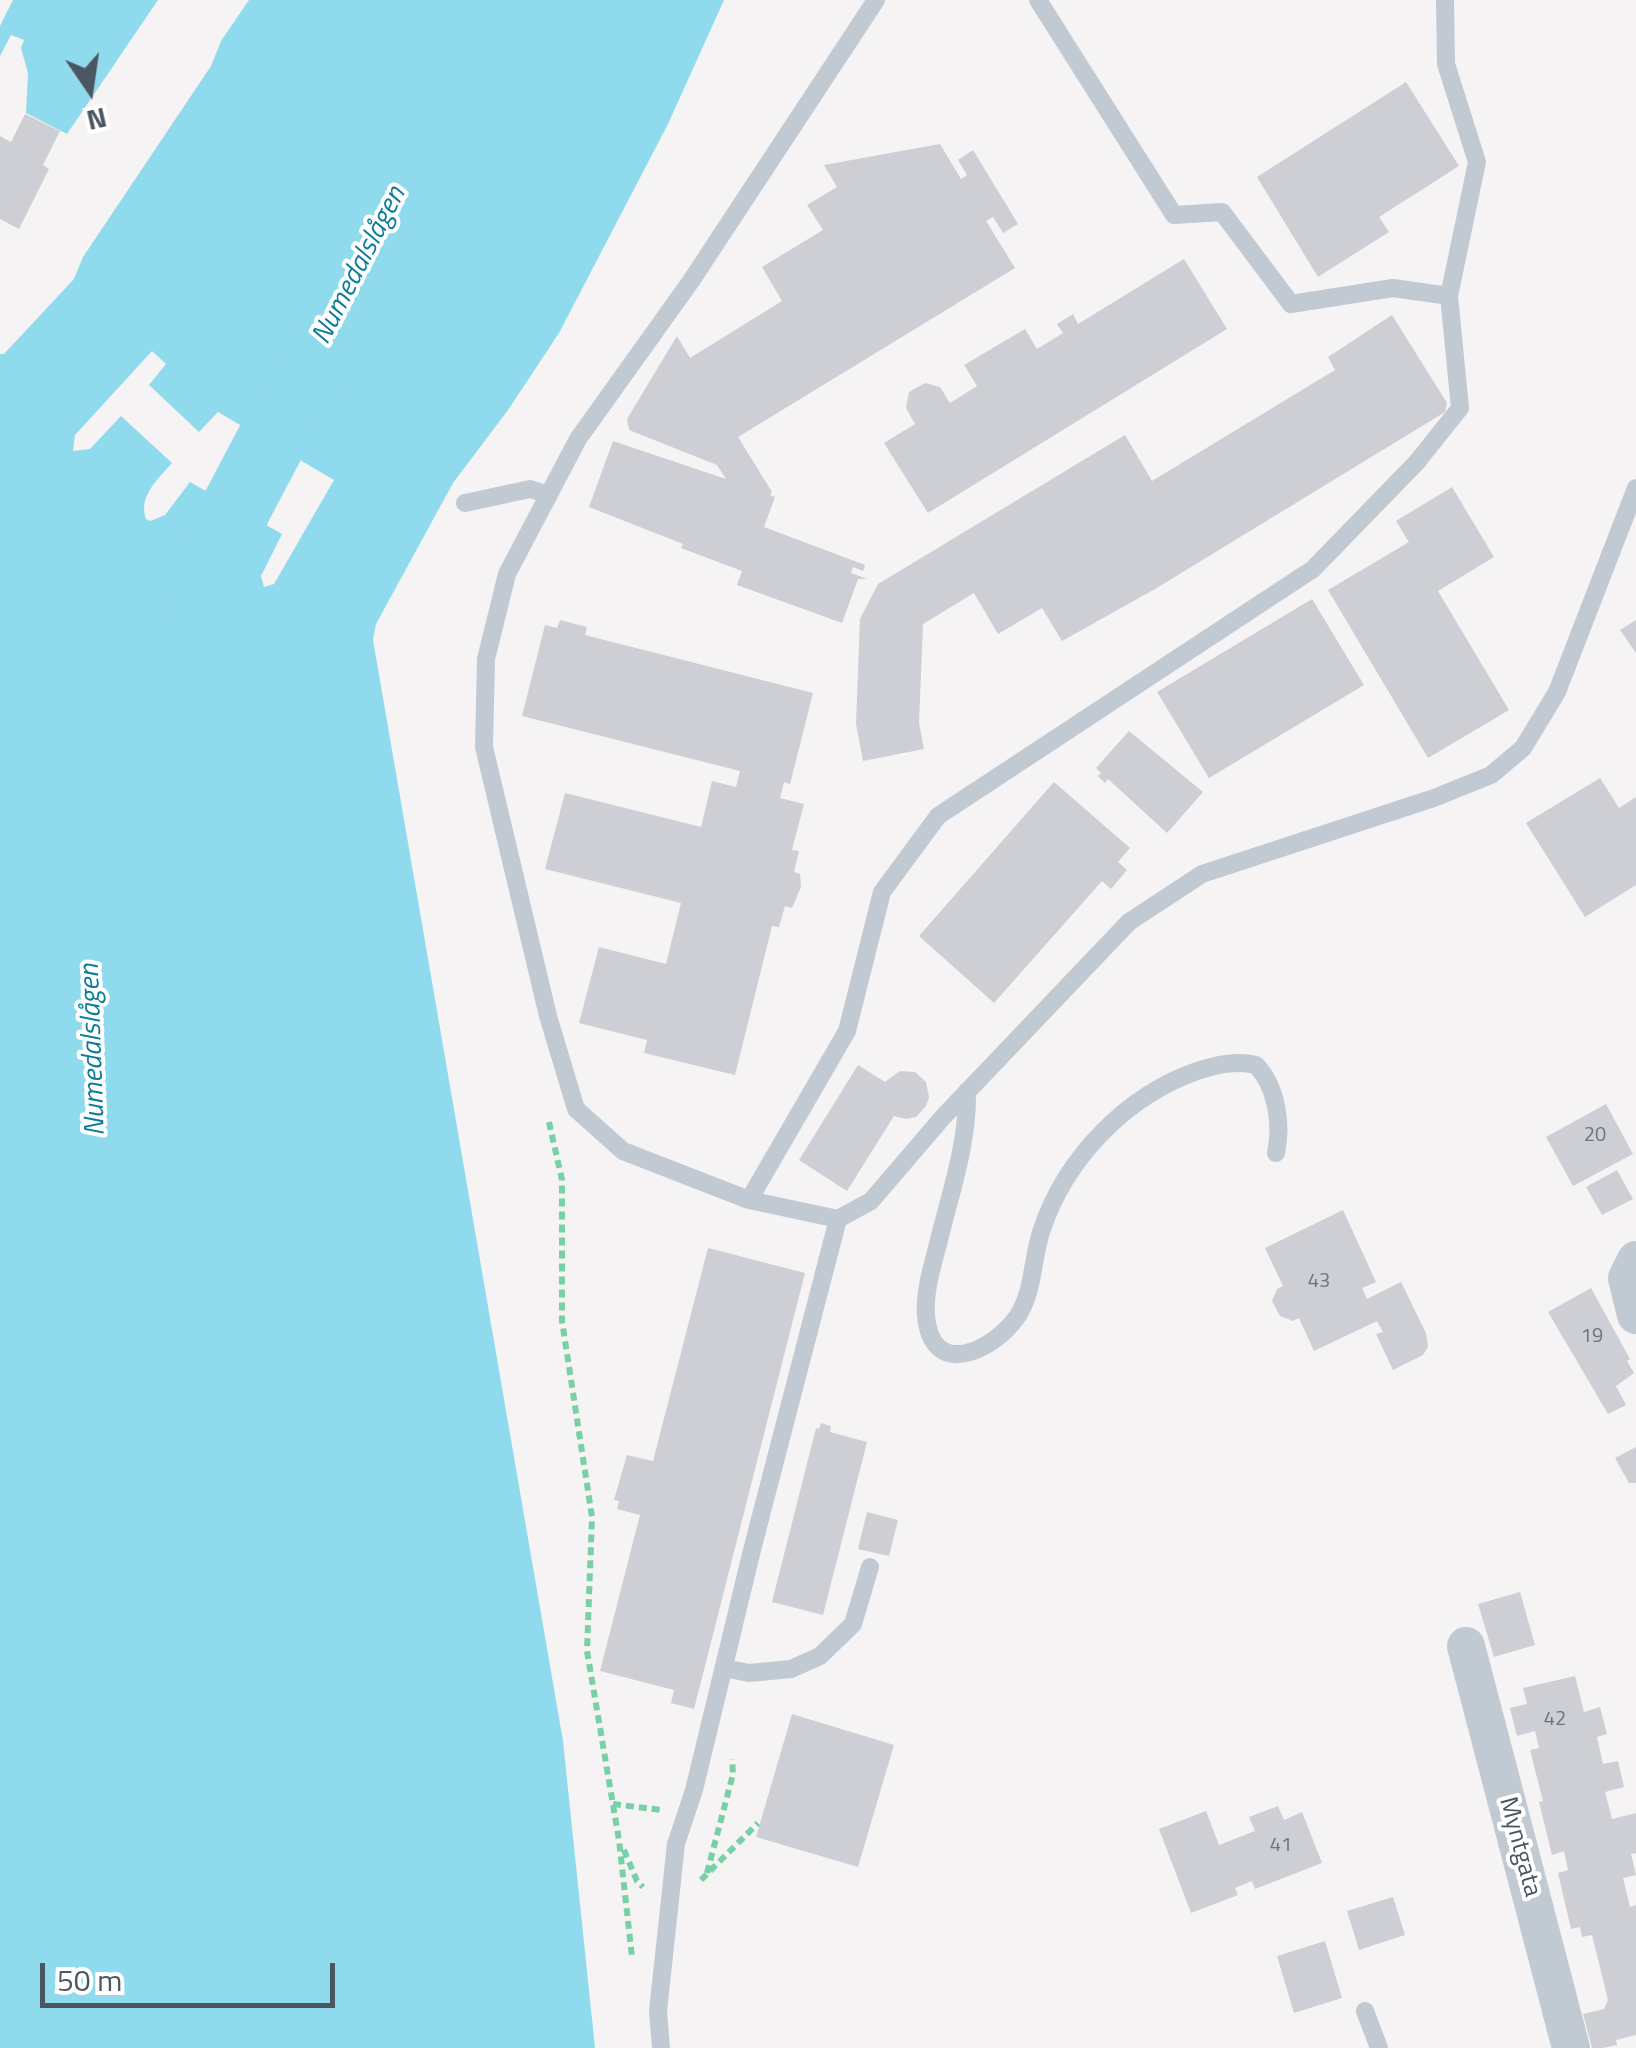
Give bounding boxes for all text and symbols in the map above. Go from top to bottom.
north arrow [40,40,140,140]
text: N [83,97,111,143]
water label: Numedalslågen [306,182,414,350]
water label: Numedalslågen [74,963,114,1137]
house number: 20 [1584,1124,1606,1148]
house number: 43 [1308,1270,1330,1294]
house number: 19 [1581,1325,1603,1349]
house number: 42 [1544,1708,1566,1732]
street label: Myntgata [1491,1794,1547,1900]
house number: 41 [1270,1834,1292,1858]
scale bar [45,1943,340,2005]
text: 50 m [57,1957,122,2003]

